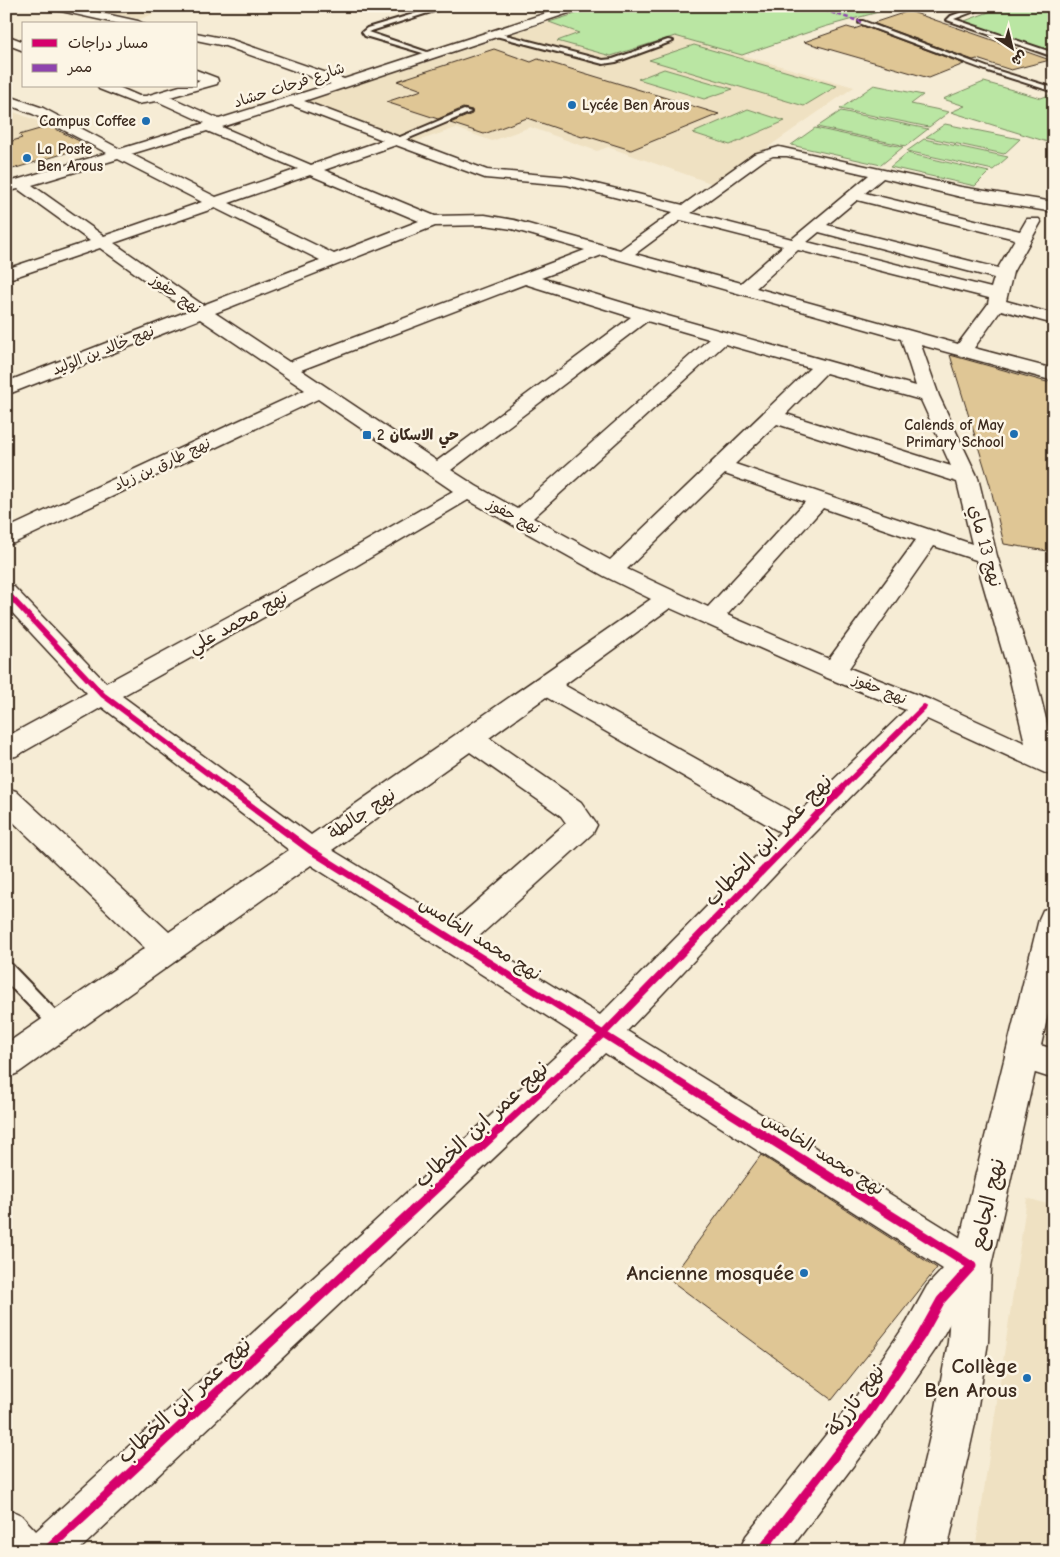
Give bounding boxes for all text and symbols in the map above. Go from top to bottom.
legend [22,22,198,88]
north arrow [988,22,1038,72]
text: مسار دراجات [68,34,148,52]
text: ش [1008,47,1030,70]
text: ممر [66,58,92,76]
street label: شارع فرحات حشاد [231,59,347,112]
place label: Lycée Ben Arous [582,96,689,114]
marker: Lycée Ben Arous [566,99,578,111]
place label: Campus Coffee [39,112,136,130]
marker: Campus Coffee [140,115,152,127]
place label: La Poste Ben Arous [37,140,103,175]
marker: La Poste Ben Arous [21,152,33,164]
street label: نهج حفوز [146,270,204,318]
street label: نهج خالد بن الوليد [49,321,157,380]
place label: Calends of May Primary School [904,416,1004,451]
place label: حي الاسكان 2 [377,426,459,449]
marker: Calends of May Primary School [1008,428,1020,440]
marker: حي الاسكان 2 [361,429,373,441]
street label: نهج طارق بن زياد [111,434,214,495]
street label: نهج حفوز [484,494,543,538]
street label: نهج 13 ماي [962,503,1006,590]
street label: نهج محمد علي [185,586,294,662]
street label: نهج حفوز [849,670,910,709]
street label: نهج عمر ابن الخطاب [699,769,838,912]
street label: نهج جالطة [324,784,400,845]
street label: نهج محمد الخامس [415,893,545,986]
street label: نهج عمر ابن الخطاب [409,1056,554,1194]
street label: نهج محمد الخامس [758,1108,888,1201]
street label: نهج الجامع [965,1156,1012,1253]
place label: Ancienne mosquée [626,1261,794,1285]
marker: Ancienne mosquée [798,1267,810,1279]
street label: نهج عمر ابن الخطاب [112,1332,257,1470]
place label: Collège Ben Arous [925,1354,1017,1402]
street label: نهج تازركة [821,1359,891,1442]
marker: Collège Ben Arous [1021,1372,1033,1384]

